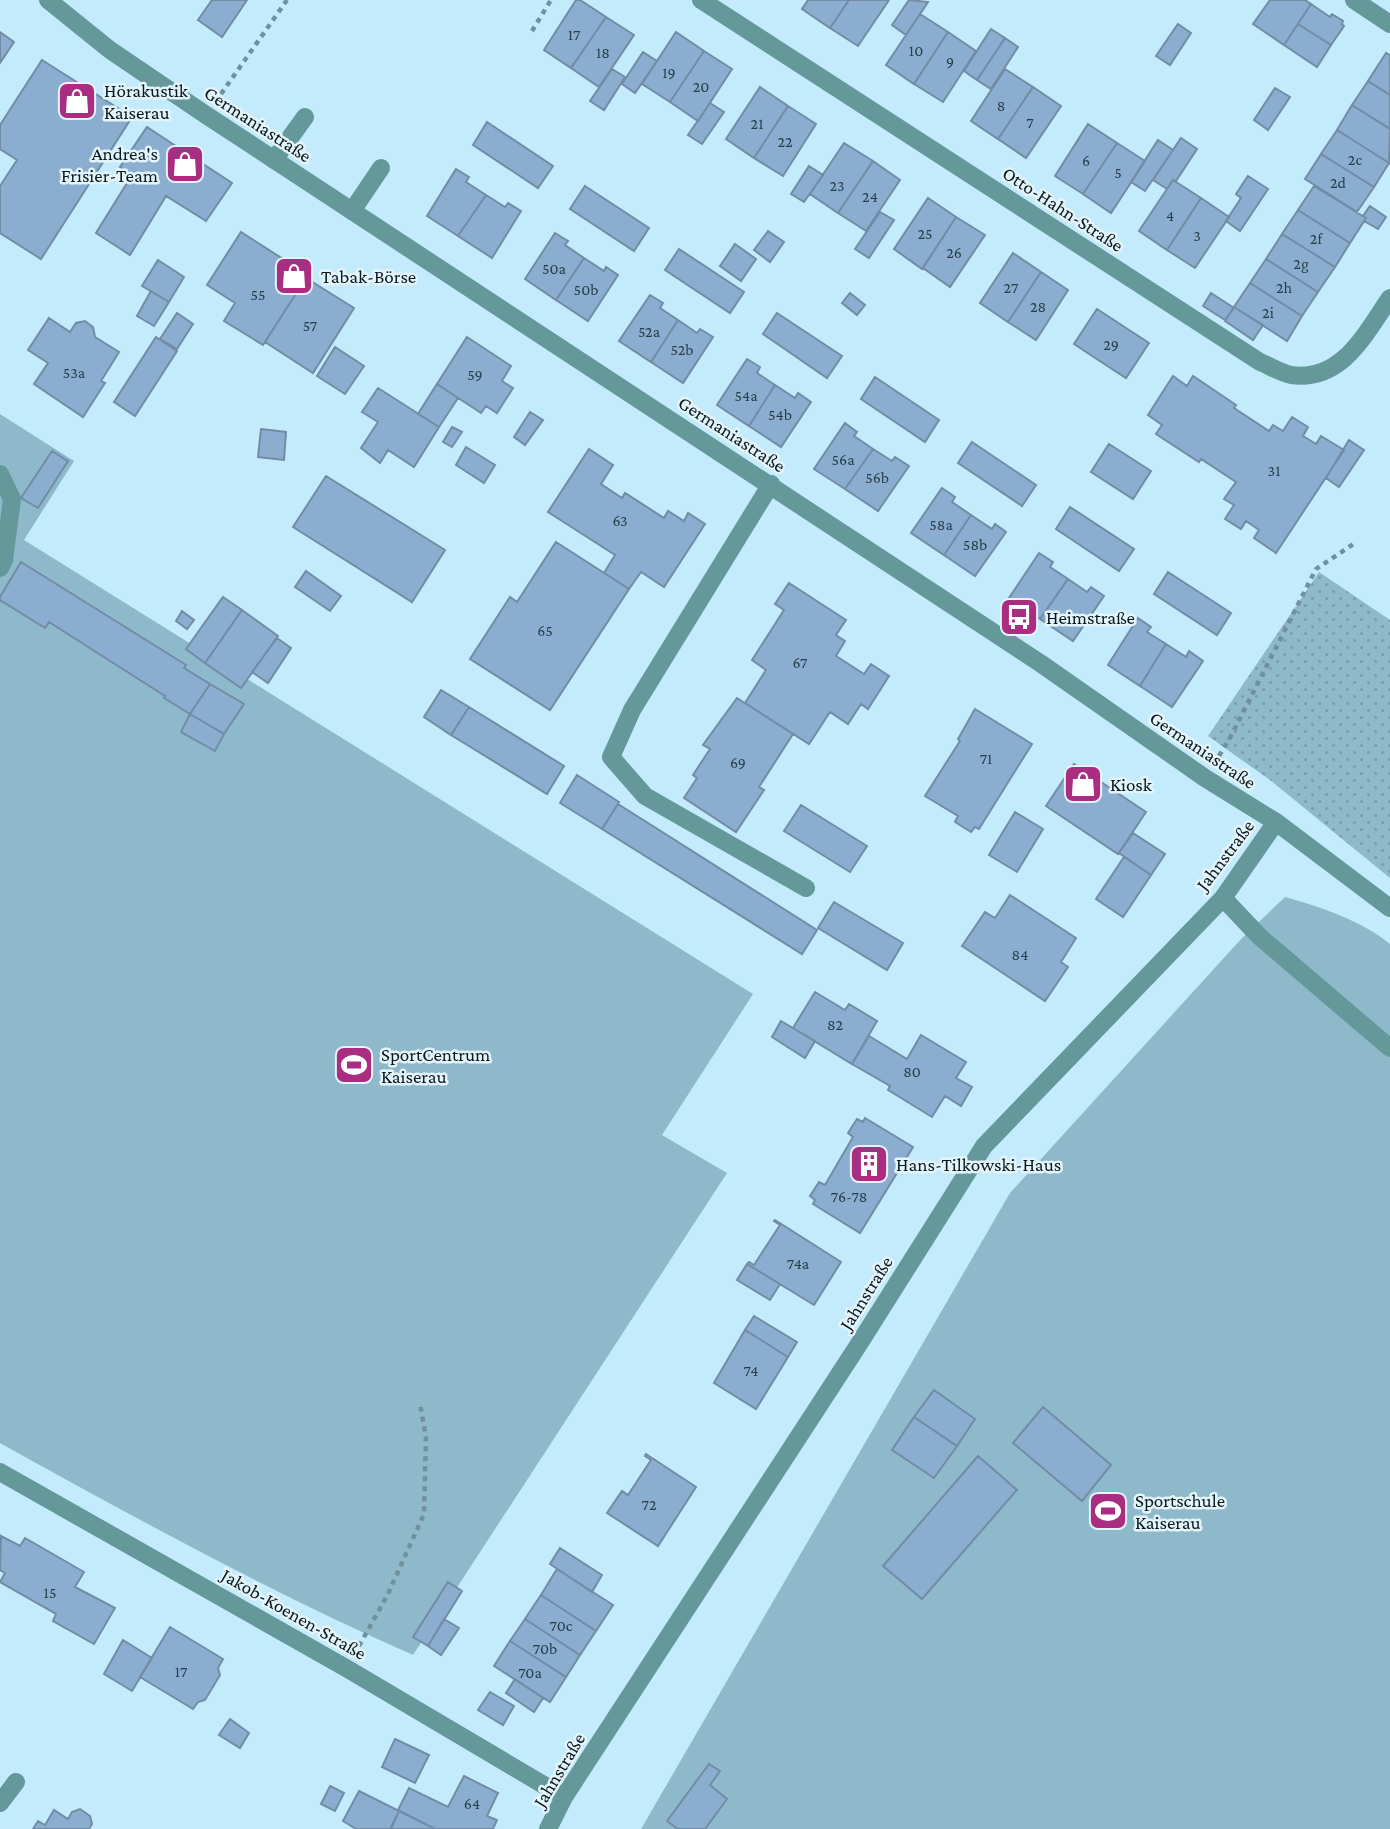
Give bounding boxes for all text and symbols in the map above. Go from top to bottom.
house number: 17 [568,26,581,43]
house number: 10 [909,42,923,59]
house number: 18 [596,44,610,61]
house number: 9 [946,53,954,70]
house number: 19 [662,64,676,81]
house number: 20 [693,78,709,95]
shop icon: Hörakustik Kaiserau [56,80,98,122]
place label: Hörakustik Kaiserau [104,80,189,123]
street label: Germaniastraße [201,82,315,166]
house number: 8 [997,97,1005,114]
house number: 7 [1026,114,1034,131]
house number: 21 [751,115,763,132]
house number: 22 [777,133,793,150]
place label: Andrea's Frisier-Team [61,143,158,186]
shop icon: Andrea's Frisier-Team [164,143,206,185]
house number: 2c [1348,151,1362,168]
house number: 6 [1082,152,1090,169]
street label: Otto-Hahn-Straße [999,162,1127,256]
house number: 5 [1114,164,1122,181]
house number: 2d [1330,174,1347,191]
house number: 23 [829,177,845,194]
house number: 24 [862,188,878,205]
house number: 4 [1166,207,1174,224]
house number: 25 [917,225,933,242]
house number: 3 [1193,227,1201,244]
house number: 2f [1310,230,1323,247]
house number: 26 [946,244,962,261]
shop icon: Tabak-Börse [273,255,315,297]
house number: 2g [1293,255,1309,273]
house number: 50a [542,260,567,277]
place label: Tabak-Börse [321,266,416,287]
house number: 27 [1004,279,1019,296]
house number: 2h [1276,279,1293,296]
house number: 50b [574,281,598,298]
house number: 55 [251,286,265,303]
house number: 28 [1030,298,1046,315]
house number: 2i [1262,304,1274,321]
house number: 57 [303,317,318,334]
house number: 52a [638,323,661,340]
house number: 29 [1103,336,1119,353]
house number: 52b [671,341,694,358]
house number: 53a [63,364,86,381]
house number: 59 [467,366,483,383]
house number: 54a [734,387,758,404]
street label: Germaniastraße [675,392,789,476]
house number: 54b [768,406,792,423]
house number: 56a [831,451,855,468]
house number: 31 [1268,462,1280,479]
house number: 56b [865,469,889,486]
house number: 63 [612,512,628,529]
house number: 58a [929,516,953,533]
house number: 58b [963,536,987,553]
bus stop icon: Heimstraße [998,596,1040,638]
place label: Heimstraße [1046,607,1135,628]
house number: 65 [537,622,553,639]
house number: 67 [793,654,808,671]
street label: Germaniastraße [1146,707,1260,793]
house number: 71 [980,750,992,767]
house number: 69 [730,754,746,771]
shop icon: Kiosk [1062,763,1104,805]
place label: Kiosk [1110,774,1153,795]
street label: Jahnstraße [1191,816,1258,896]
house number: 84 [1012,946,1028,963]
house number: 82 [827,1016,843,1033]
sports icon: SportCentrum Kaiserau [333,1044,375,1086]
place label: SportCentrum Kaiserau [381,1044,490,1087]
house number: 80 [903,1063,921,1080]
building icon: Hans-Tilkowski-Haus [848,1143,890,1185]
place label: Hans-Tilkowski-Haus [896,1154,1061,1175]
house number: 76-78 [831,1188,867,1205]
street label: Jahnstraße [834,1252,897,1335]
house number: 74a [787,1255,810,1272]
house number: 74 [743,1362,759,1379]
sports icon: Sportschule Kaiserau [1087,1490,1129,1532]
place label: Sportschule Kaiserau [1135,1490,1225,1533]
house number: 72 [642,1496,657,1513]
street label: Jakob-Koenen-Straße [216,1563,370,1664]
house number: 15 [44,1584,56,1601]
house number: 70c [550,1617,573,1634]
house number: 70b [533,1640,557,1657]
house number: 17 [175,1663,188,1680]
house number: 70a [518,1664,542,1681]
street label: Jahnstraße [528,1729,589,1813]
house number: 64 [464,1795,480,1812]

